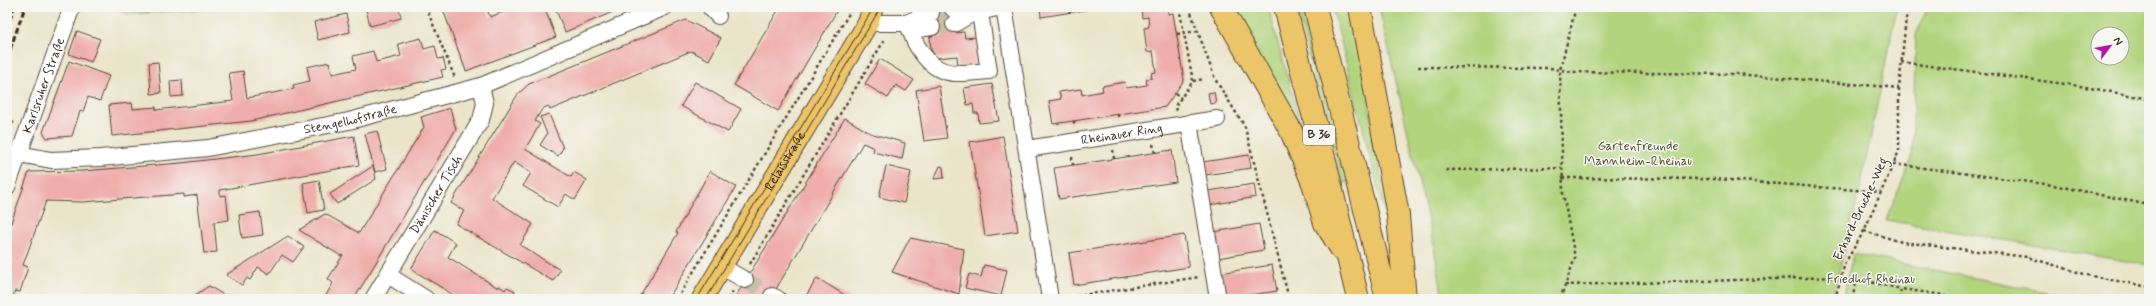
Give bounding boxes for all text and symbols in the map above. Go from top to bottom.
north arrow [2090,26,2130,66]
text: N [2110,34,2126,48]
street label: Karlsruher Straße [19,35,69,136]
street label: Stengelhofstraße [302,100,398,138]
street label: Rheinauer Ring [1080,119,1164,149]
road number: B 36 [1303,125,1335,145]
street label: Relaisstraße [761,128,809,194]
park label: Gartenfreunde Mannheim-Rheinau [1584,138,1692,170]
street label: Dänischer Tisch [406,152,466,237]
street label: Erhard-Bruche-Weg [1830,155,1894,264]
park label: Friedhof Rheinau [1827,271,1916,288]

